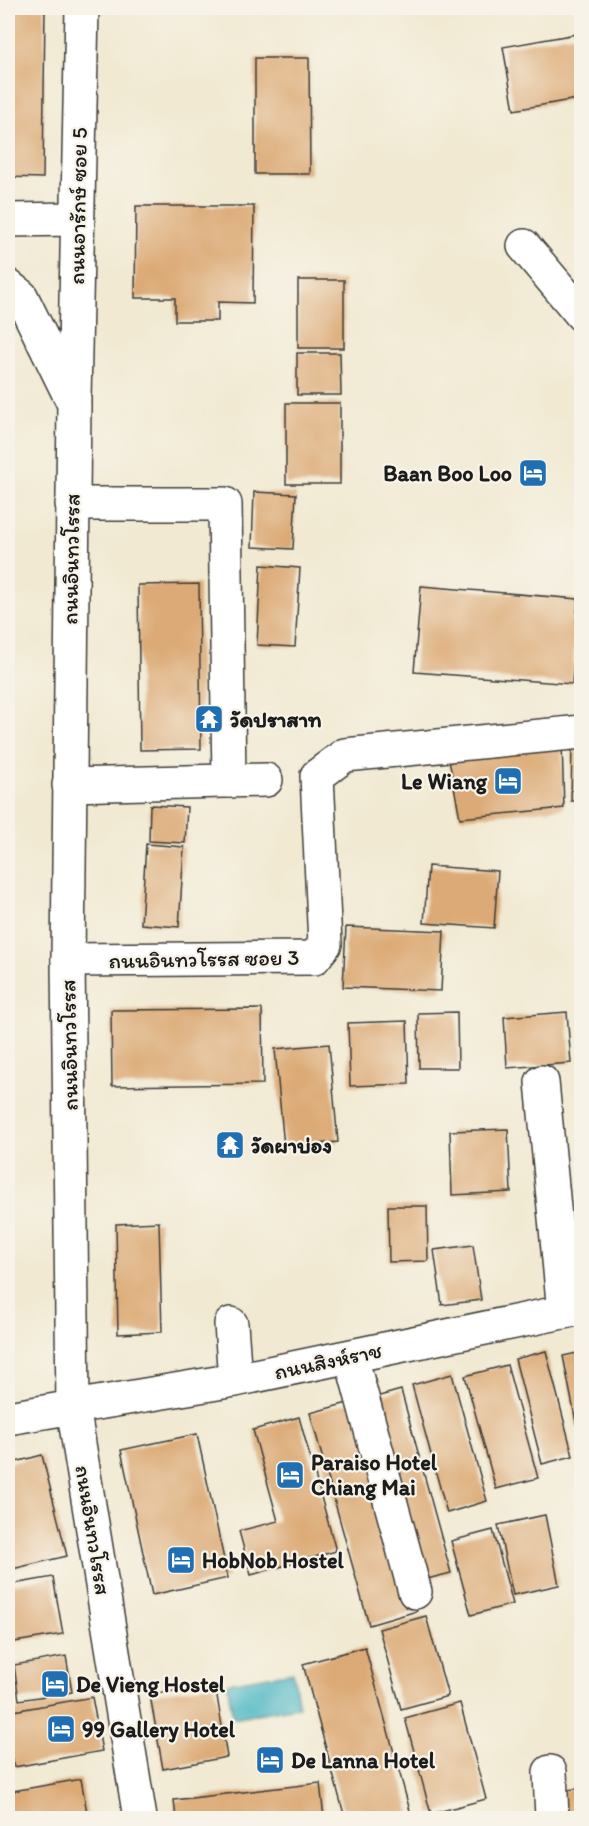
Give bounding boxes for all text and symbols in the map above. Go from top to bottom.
street label: ถนนอารักษ์ ซอย 5 [63,127,93,285]
hotel icon: Baan Boo Loo [517,457,549,489]
place label: Baan Boo Loo [383,460,512,487]
street label: ถนนอินทวโรรส [56,493,86,625]
temple icon: วัดปราสาท [193,703,225,735]
place label: วัดปราสาท [230,706,322,733]
hotel icon: Le Wiang [492,765,524,797]
place label: Le Wiang [401,768,488,795]
street label: ถนนอินทวโรรส ซอย 3 [108,944,300,974]
street label: ถนนอินทวโรรส [54,979,84,1111]
temple icon: วัดผาบ่อง [214,1129,246,1161]
place label: วัดผาบ่อง [251,1132,332,1159]
street label: ถนนสิงห์ราช [272,1336,385,1386]
place label: Paraiso Hotel Chiang Mai [311,1449,438,1501]
hotel icon: Paraiso Hotel Chiang Mai [274,1459,306,1491]
street label: ถนนอินทวโรรส [69,1463,117,1597]
hotel icon: HobNob Hostel [165,1544,197,1576]
place label: HobNob Hostel [202,1547,344,1574]
hotel icon: De Vieng Hostel [39,1668,71,1700]
place label: De Vieng Hostel [76,1671,226,1698]
hotel icon: 99 Gallery Hotel [45,1713,77,1745]
place label: 99 Gallery Hotel [82,1716,236,1743]
hotel icon: De Lanna Hotel [254,1744,286,1776]
place label: De Lanna Hotel [291,1747,436,1774]

